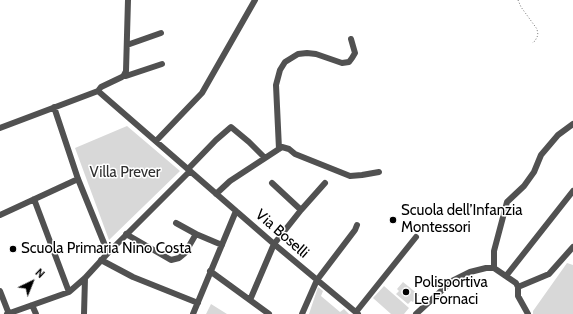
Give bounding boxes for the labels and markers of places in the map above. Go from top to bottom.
place label: Scuola dell’Infanzia Montessori [401,202,522,237]
marker: Scuola dell’Infanzia Montessori [388,215,398,225]
place label: Scuola Primaria Nino Costa [21,240,191,258]
marker: Scuola Primaria Nino Costa [8,244,18,254]
place label: Polisportiva Le Fornaci [414,274,488,309]
marker: Polisportiva Le Fornaci [401,287,411,297]

